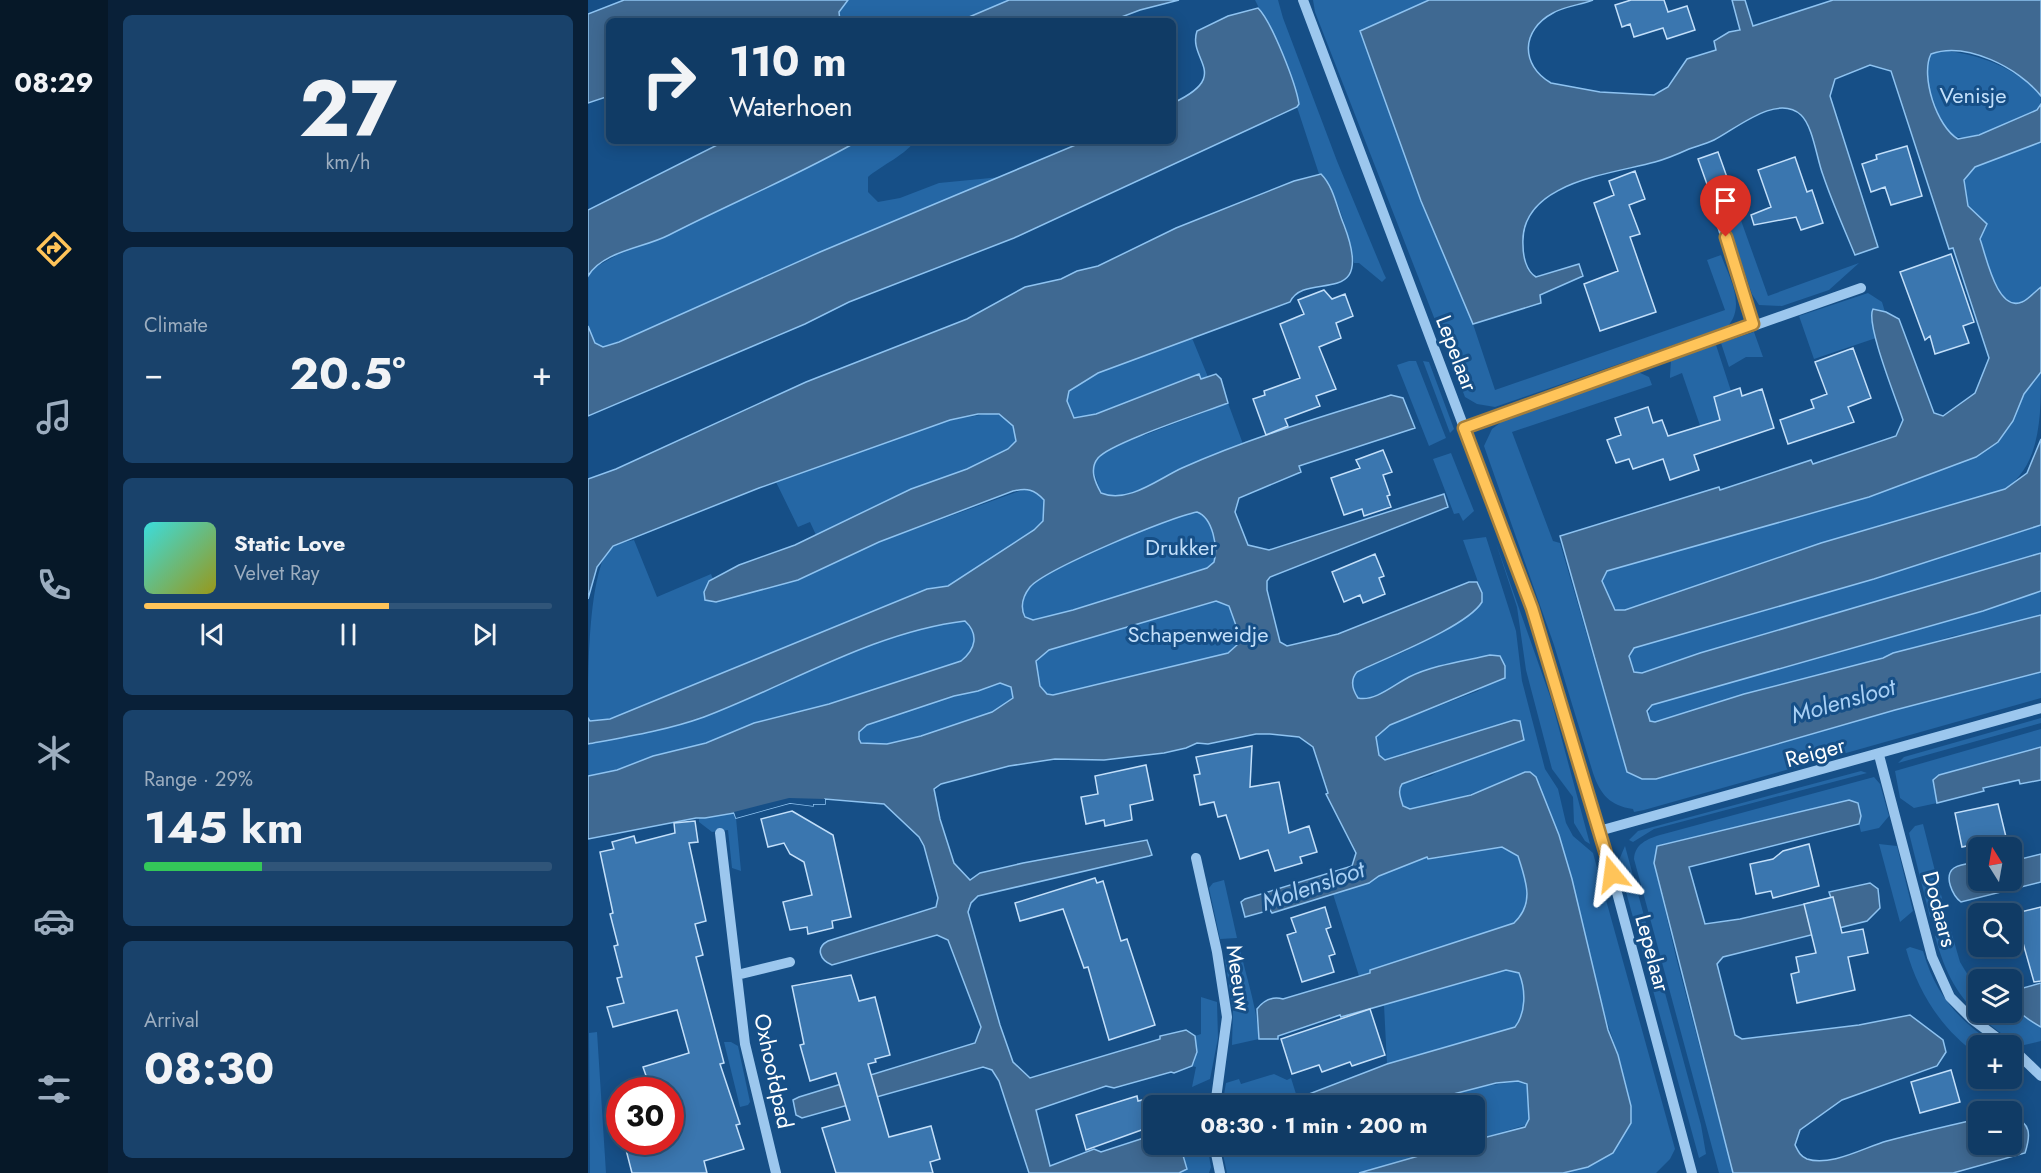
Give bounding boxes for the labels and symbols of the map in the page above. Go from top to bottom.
park label: Venisje [1939,79,2007,111]
pin [1700,175,1751,237]
street label: Lepelaar [1428,310,1486,396]
park label: Drukker [1145,531,1217,563]
park label: Schapenweidje [1127,618,1269,650]
water label: Molensloot [1787,669,1900,732]
street label: Reiger [1781,729,1849,775]
north arrow [1968,837,2022,891]
position arrow [1580,842,1644,906]
water label: Molensloot [1257,851,1370,919]
street label: Dodaars [1915,868,1965,950]
street label: Lepelaar [1627,911,1679,996]
street label: Meeuw [1218,943,1260,1013]
street label: Oxhoofdpad [746,1011,802,1131]
speed limit sign: 30 [606,1077,684,1155]

